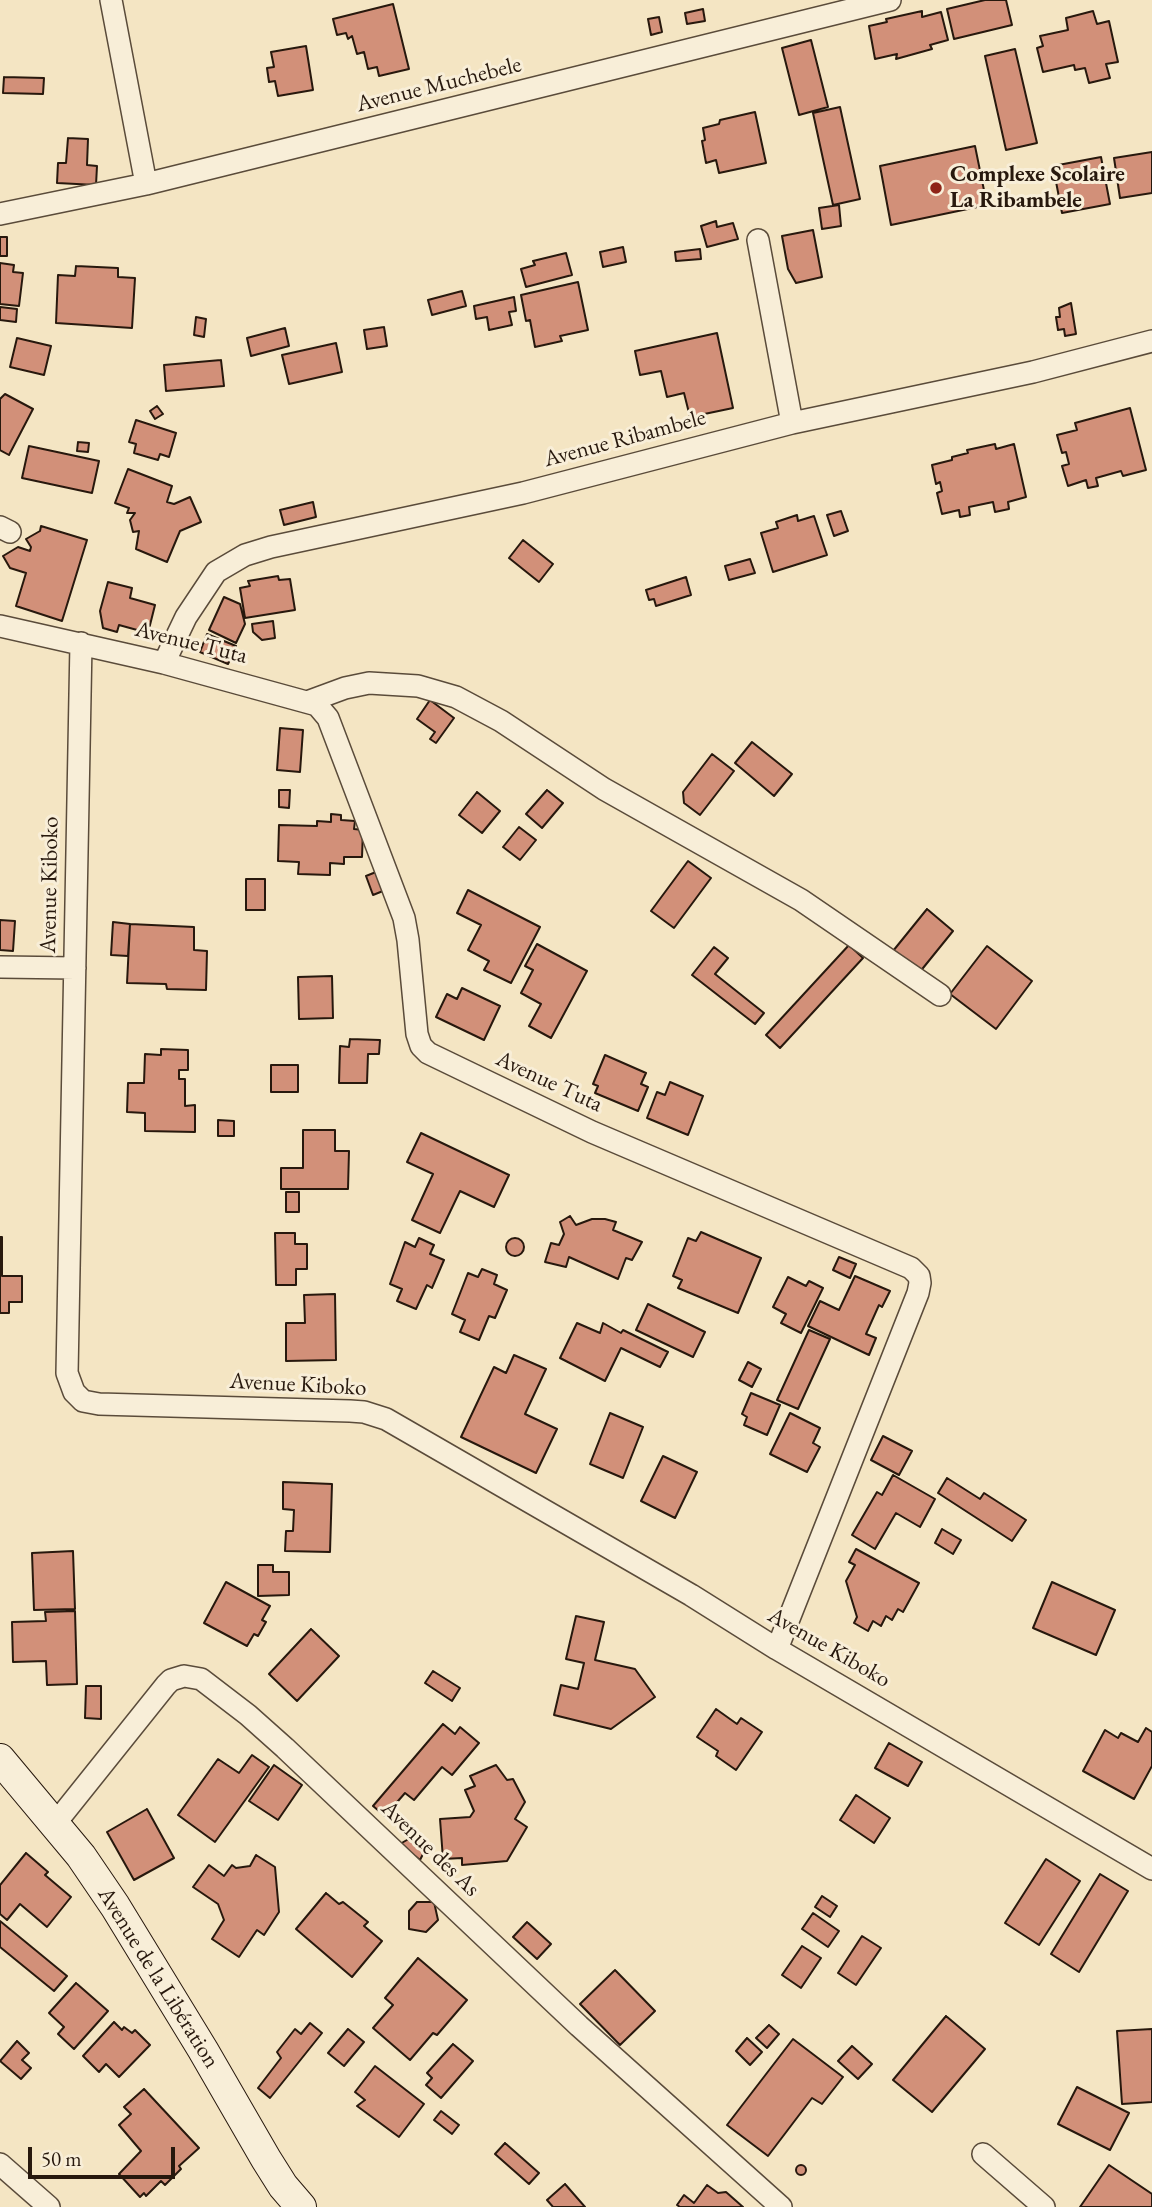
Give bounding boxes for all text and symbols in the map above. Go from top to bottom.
street label: Avenue Muchebele [354,51,524,119]
place label: Complexe Scolaire La Ribambele [950,161,1125,215]
marker: Complexe Scolaire La Ribambele [928,180,944,196]
street label: Avenue Ribambele [541,404,709,474]
street label: Avenue Tuta [132,616,250,670]
street label: Avenue Kiboko [35,816,65,954]
street label: Avenue Tuta [491,1045,607,1119]
street label: Avenue Kiboko [229,1368,367,1402]
street label: Avenue Kiboko [763,1602,895,1694]
street label: Avenue des As [375,1795,485,1903]
street label: Avenue de la Libération [91,1882,225,2074]
scale bar [32,2134,178,2178]
text: 50 m [41,2145,82,2172]

